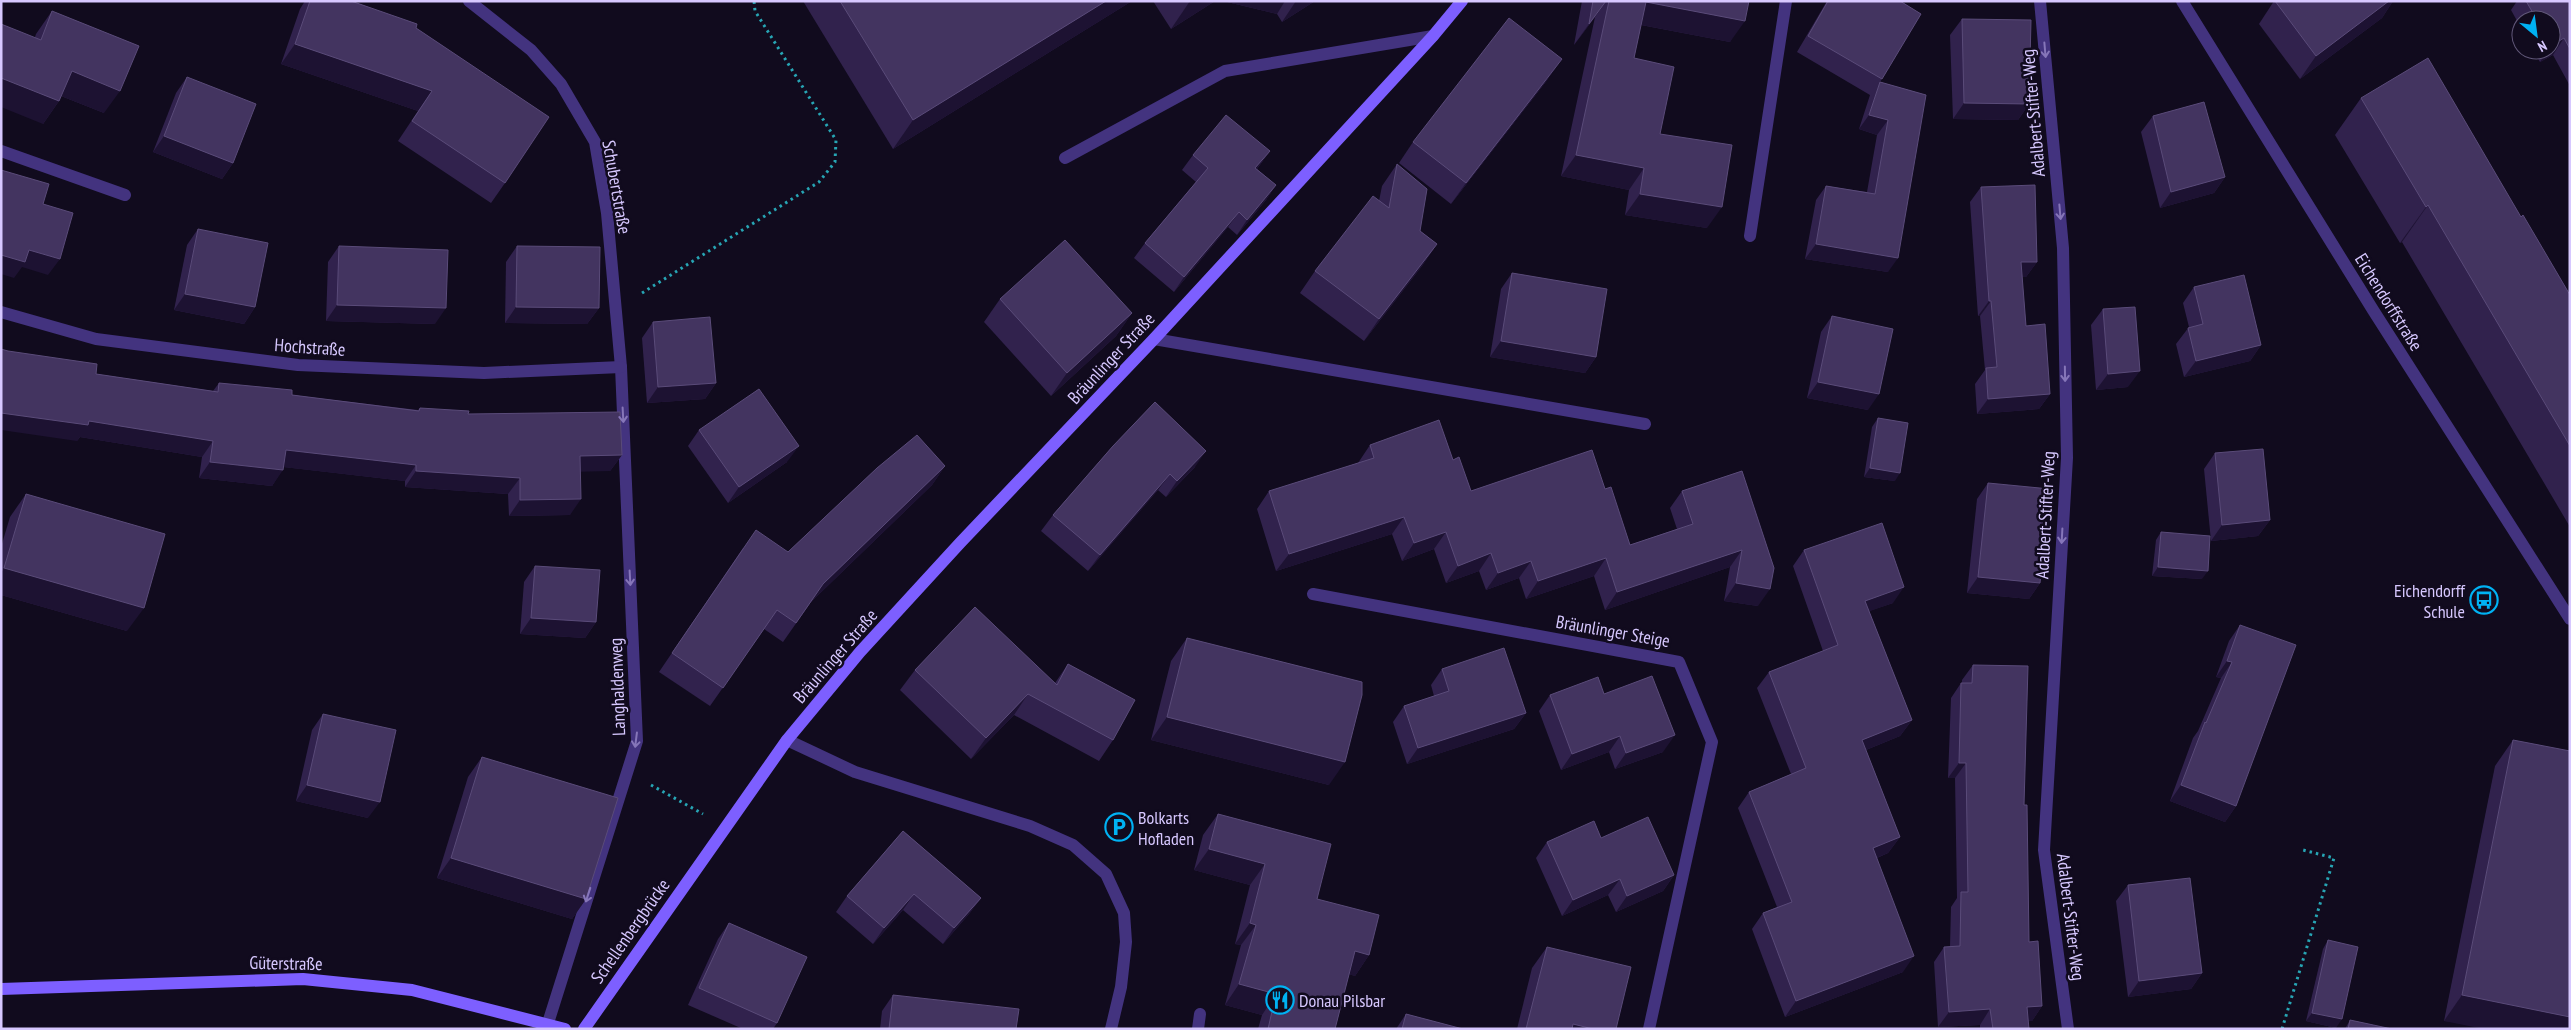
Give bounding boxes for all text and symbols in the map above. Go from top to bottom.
north arrow [2511,10,2561,60]
text: N [2535,37,2550,56]
one-way arrow [2040,42,2050,58]
street label: Adalbert-Stifter-Weg [2016,48,2050,178]
street label: Schubertstraße [597,138,637,236]
one-way arrow [2055,203,2064,219]
street label: Eichendorffstraße [2350,249,2428,355]
street label: Bräunlinger Straße [1063,307,1159,409]
street label: Hochstraße [274,333,346,361]
one-way arrow [2060,366,2070,382]
one-way arrow [619,407,628,423]
street label: Adalbert-Stifter-Weg [2030,451,2060,579]
one-way arrow [2058,528,2067,544]
one-way arrow [626,569,635,585]
place label: Eichendorff Schule [2394,579,2466,623]
bus stop icon: Eichendorff Schule [2469,585,2499,615]
street label: Bräunlinger Straße [788,604,882,708]
street label: Bräunlinger Steige [1554,610,1672,652]
street label: Langhaldenweg [604,638,630,736]
one-way arrow [631,731,641,747]
place label: Bolkarts Hofladen [1138,806,1194,850]
parking icon: Bolkarts Hofladen [1104,812,1134,842]
street label: Adalbert-Stifter-Weg [2052,852,2090,982]
street label: Schellenbergbrücke [585,874,675,988]
one-way arrow [583,887,593,903]
street label: Güterstraße [249,951,323,975]
restaurant icon: Donau Pilsbar [1265,985,1295,1015]
place label: Donau Pilsbar [1299,989,1385,1012]

